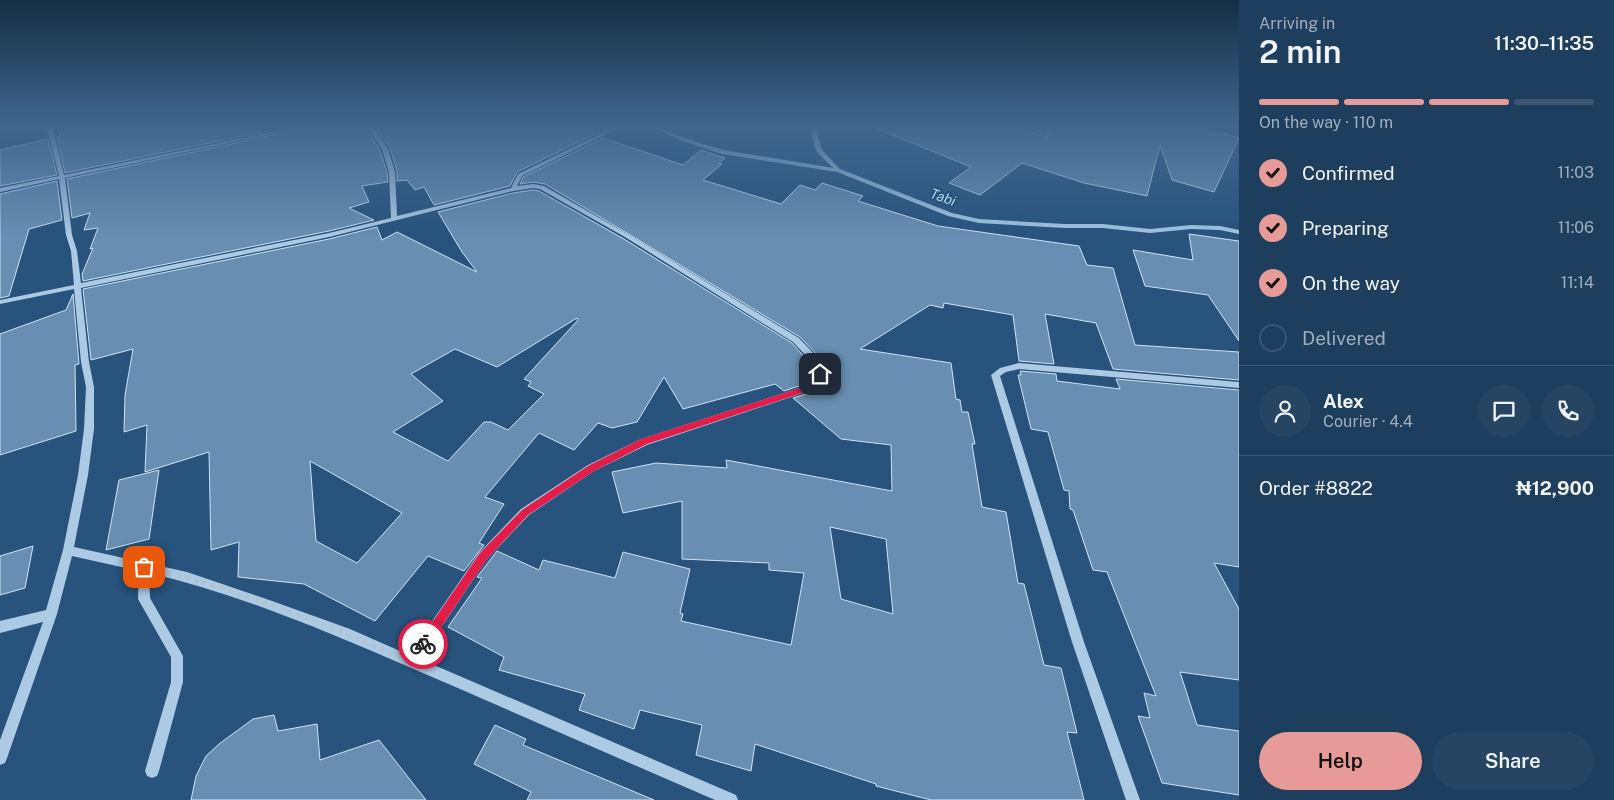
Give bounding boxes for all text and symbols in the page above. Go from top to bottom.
text: Arriving in [1259,14,1335,33]
text: 11:30–11:35 [1494,32,1594,54]
text: 2 min [1259,33,1342,70]
text: On the way · 110 m [1259,113,1393,132]
icon: check [1259,159,1287,187]
text: Confirmed [1302,162,1395,184]
text: 11:03 [1558,163,1594,182]
water label: Tabi [928,185,959,209]
icon: check [1259,214,1287,242]
text: Preparing [1302,217,1389,239]
text: 11:06 [1558,218,1594,237]
icon: check [1259,269,1287,297]
text: On the way [1302,272,1400,294]
text: 11:14 [1561,273,1594,292]
text: Delivered [1302,327,1386,349]
pin [799,353,841,395]
icon: home [806,360,834,388]
button: person [1259,385,1311,437]
button: chat [1478,385,1530,437]
button: phone [1542,385,1594,437]
text: Alex [1323,390,1364,412]
text: Courier · 4.4 [1323,412,1413,431]
text: Order #8822 [1259,477,1373,499]
text: ₦12,900 [1516,477,1594,499]
pin [123,546,165,588]
icon: bag [130,553,158,581]
courier [398,619,448,669]
icon: bike [409,630,437,658]
button: Help [1259,732,1422,790]
button: Share [1432,732,1594,790]

